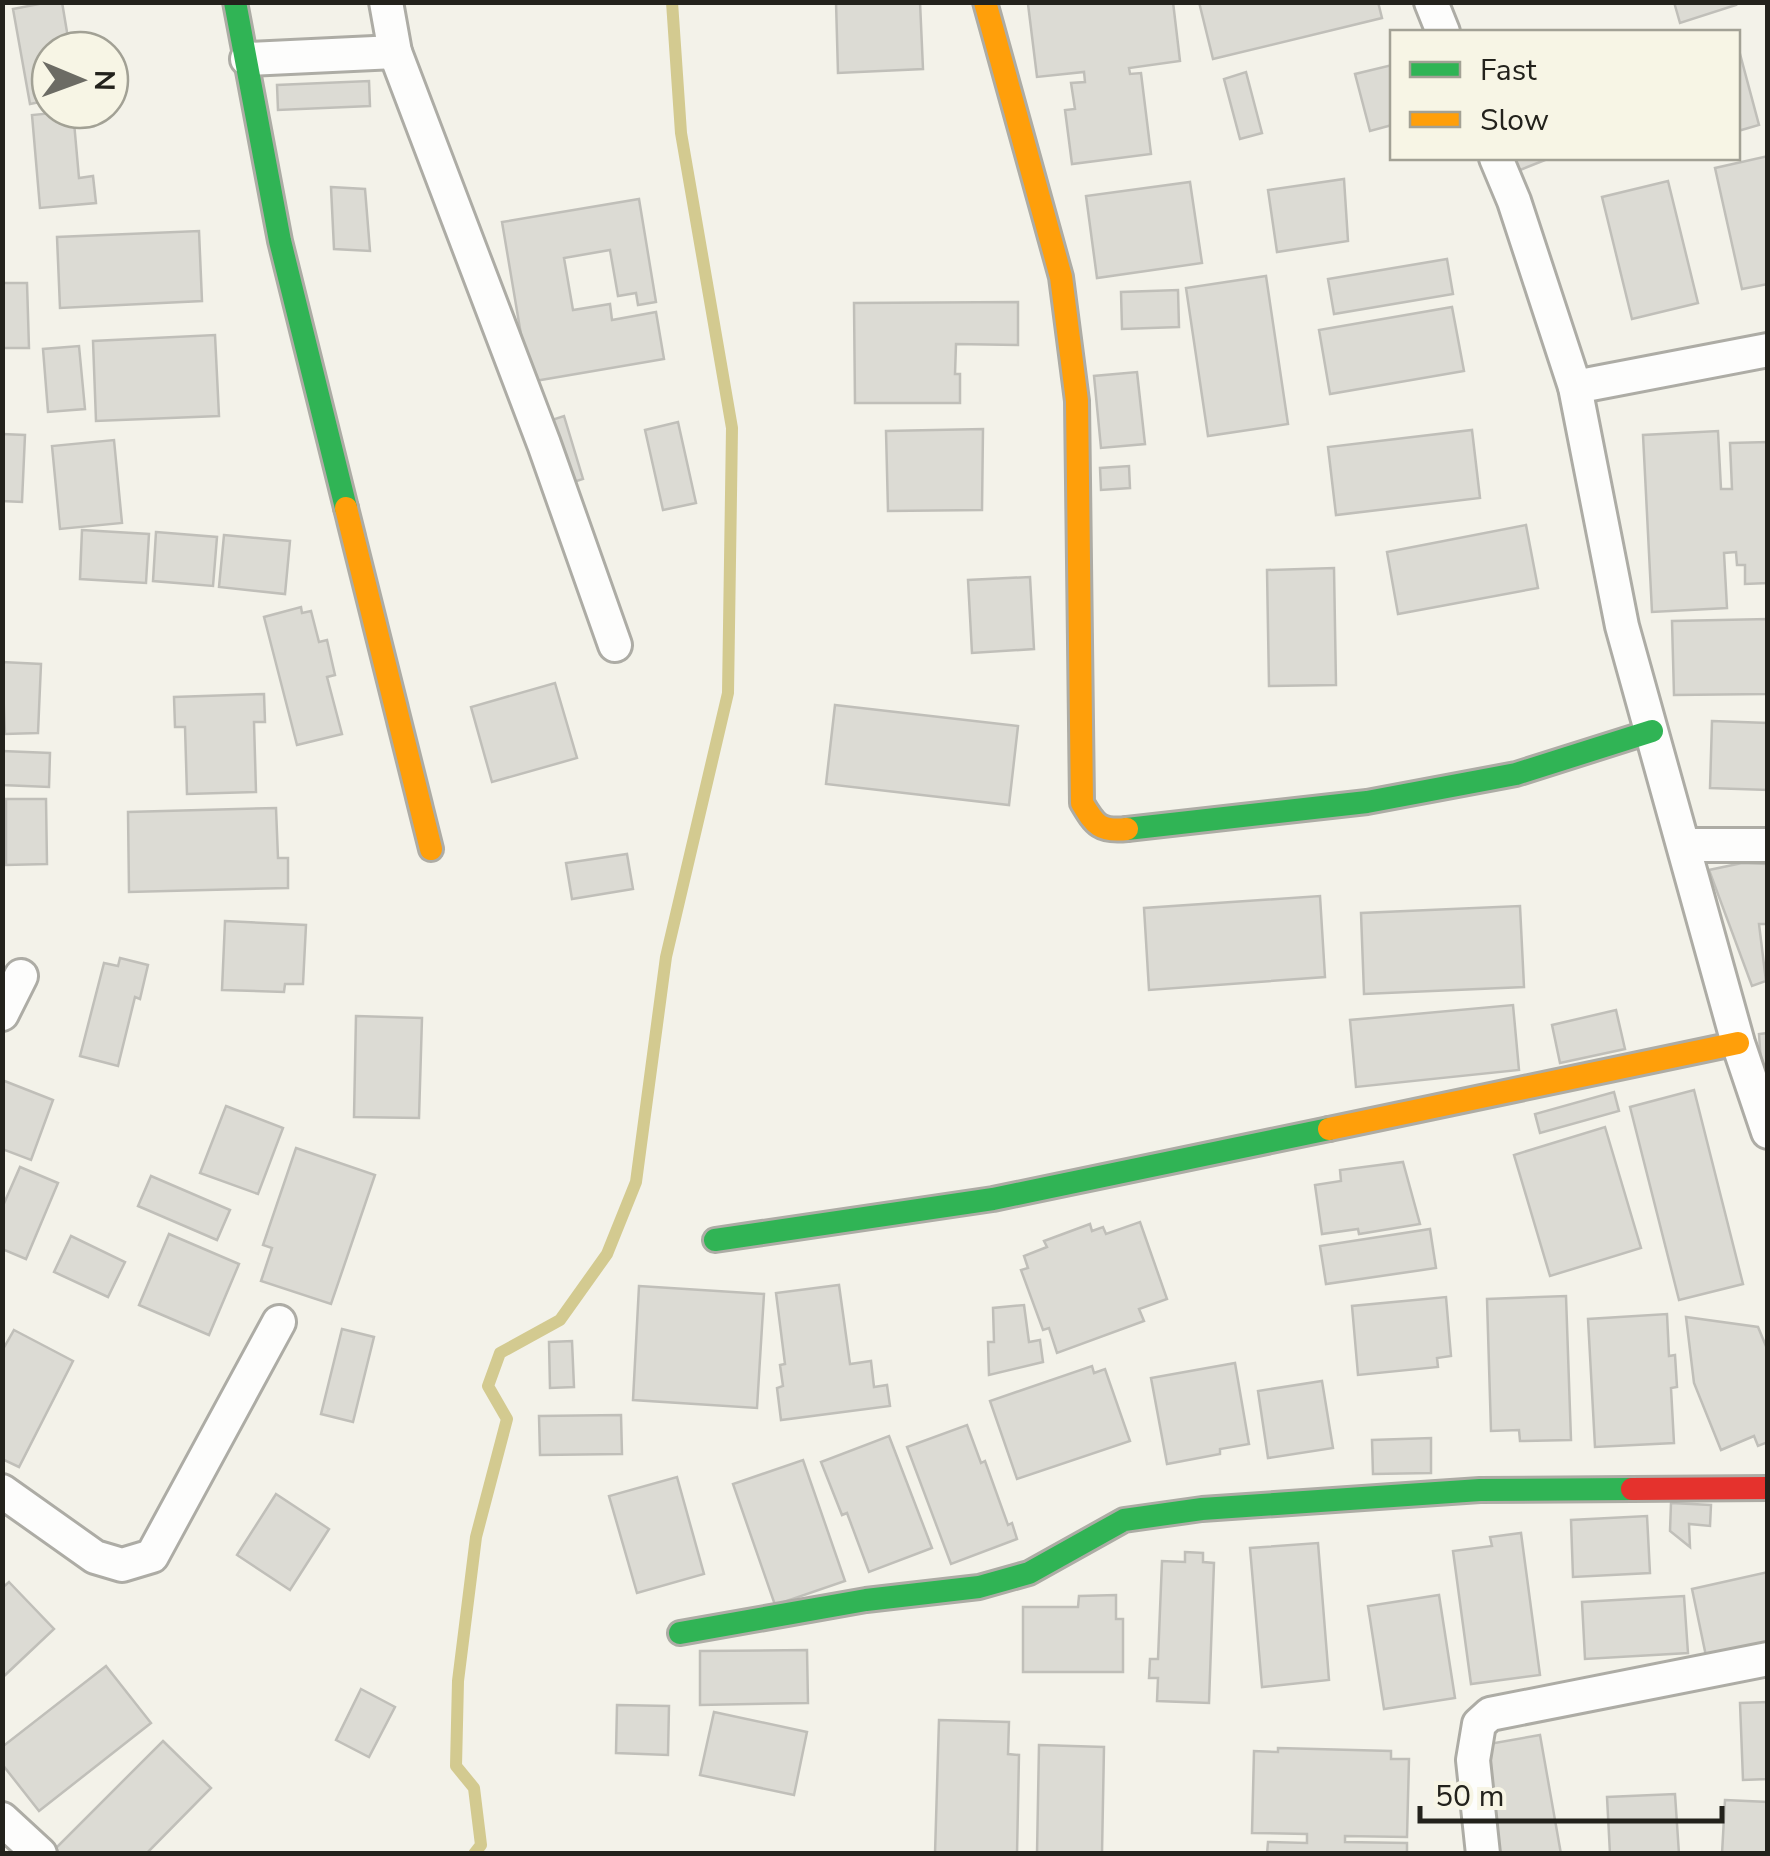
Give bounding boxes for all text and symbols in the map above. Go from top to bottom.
north arrow [30,30,130,130]
legend [1390,30,1740,160]
text: Fast [1480,50,1537,91]
text: N [85,70,123,91]
text: Slow [1480,100,1549,141]
scale bar [1420,1761,1722,1823]
text: 50 m [1435,1776,1504,1817]

